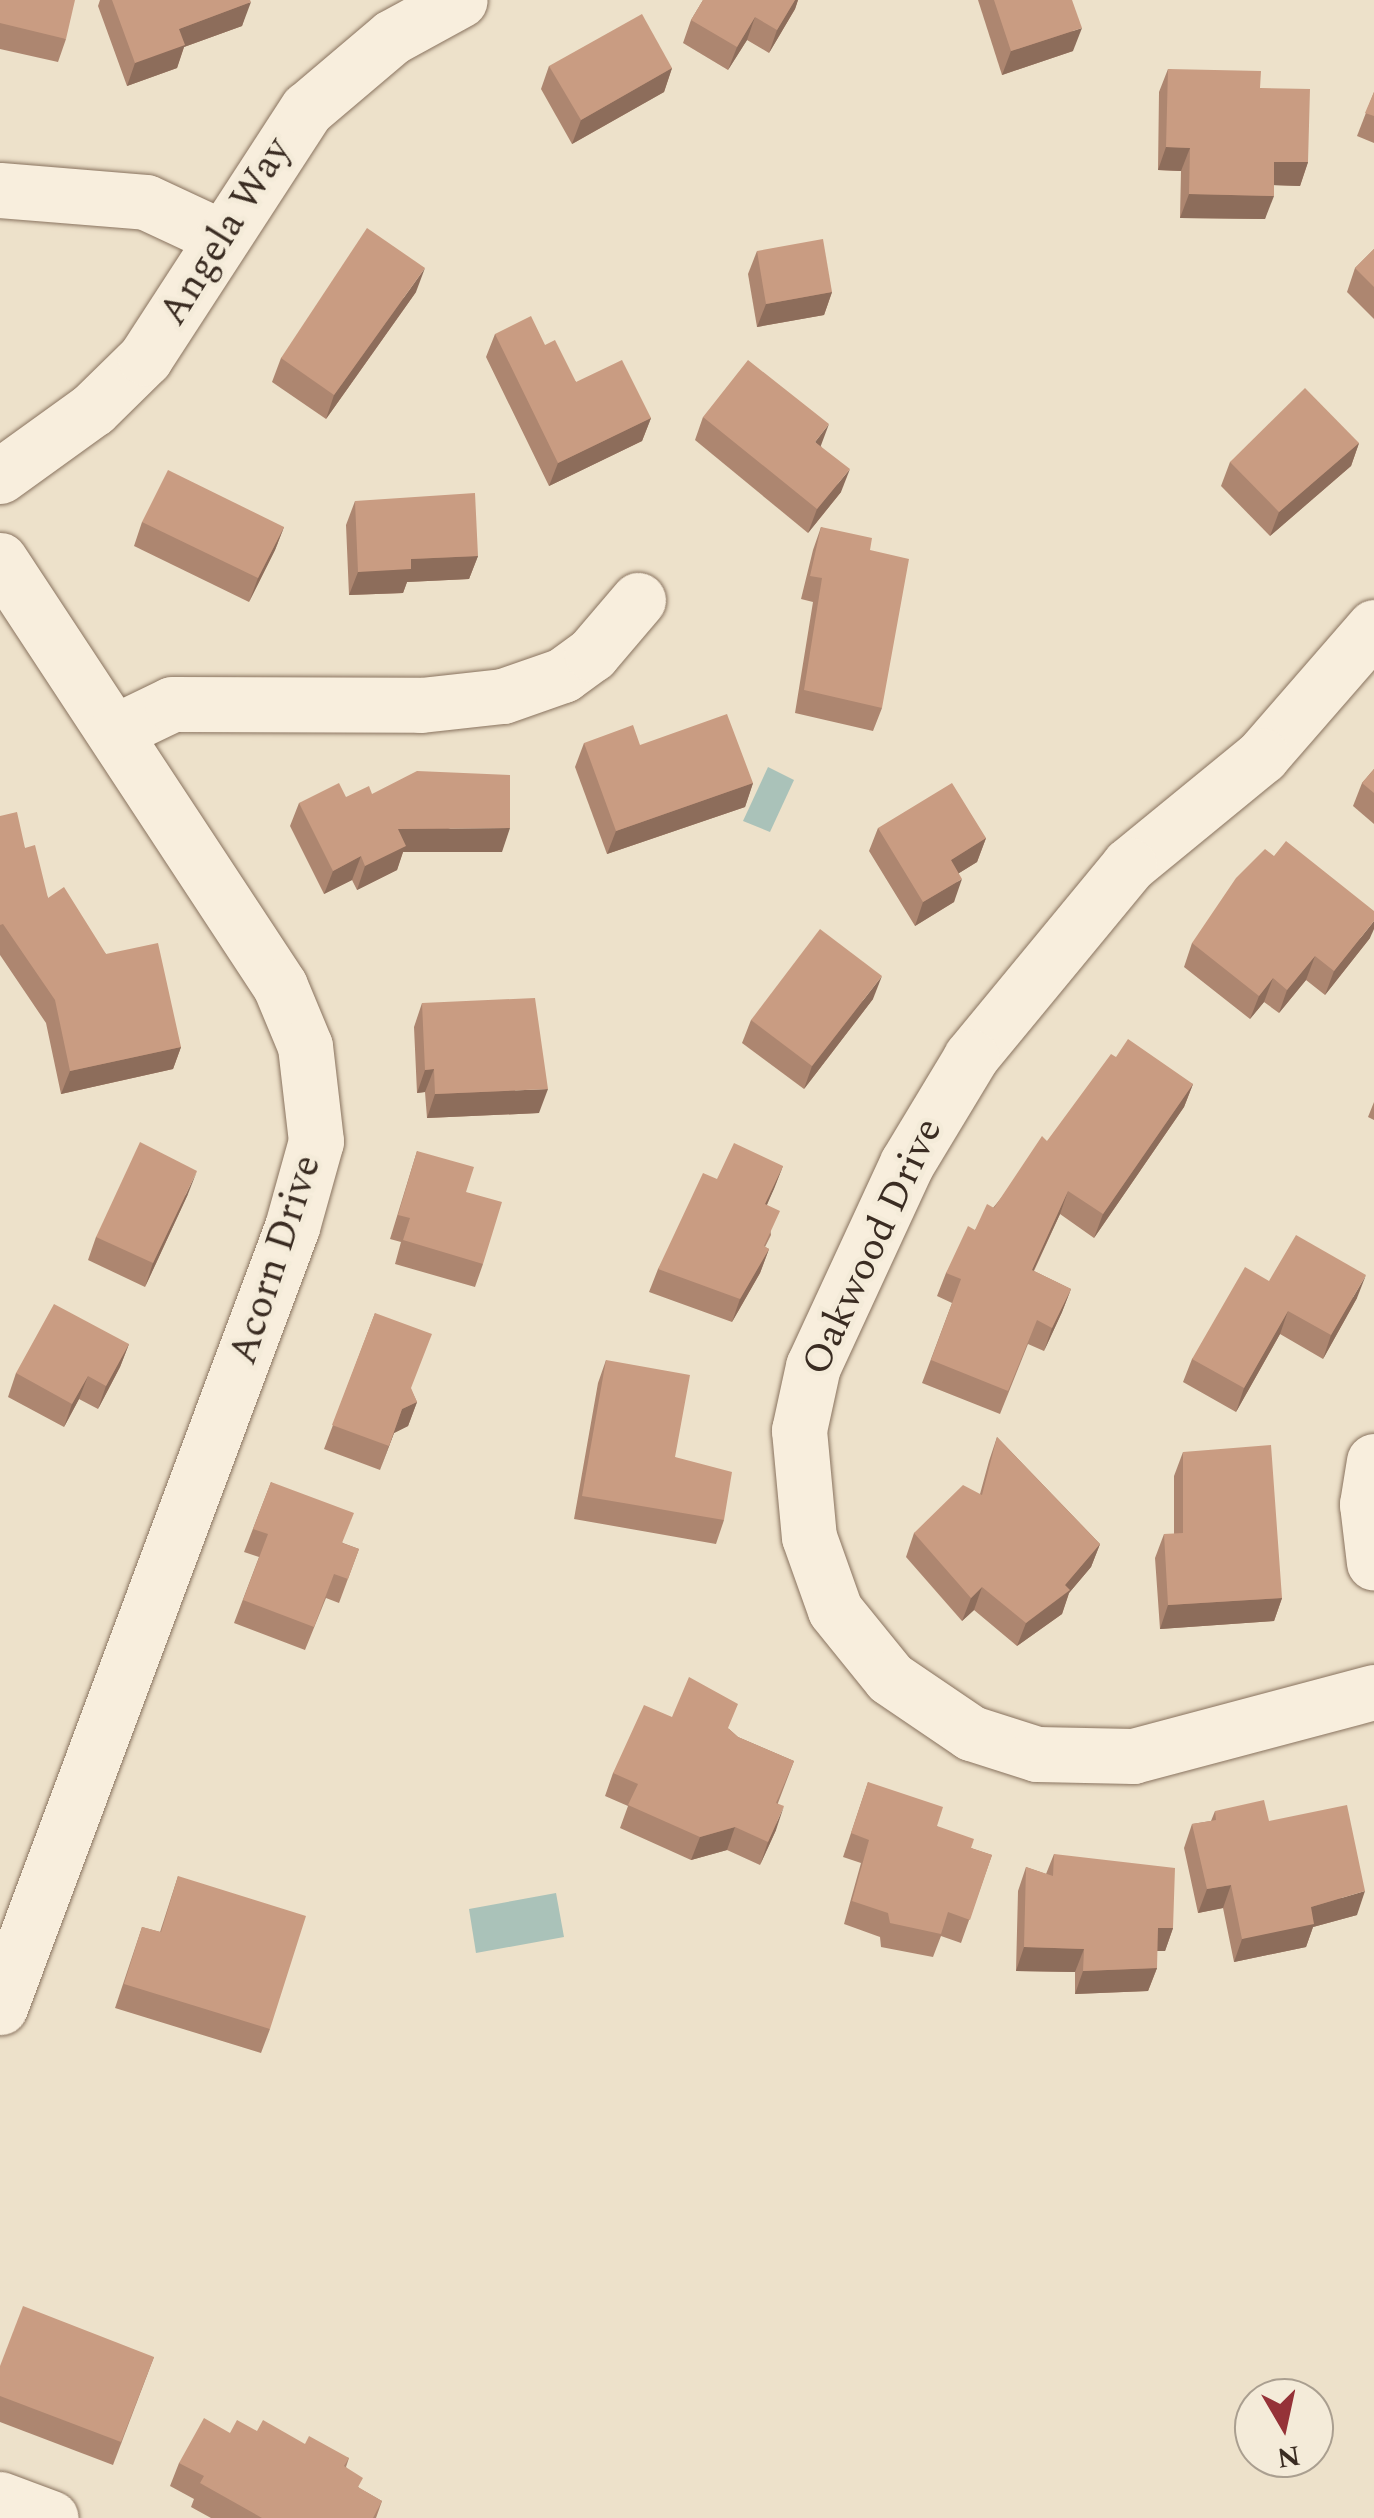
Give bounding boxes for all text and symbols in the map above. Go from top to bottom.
street label: Angela Way [149,129,303,335]
street label: Oakwood Drive [793,1111,953,1383]
street label: Acorn Drive [220,1149,332,1371]
north arrow [1234,2378,1334,2478]
text: N [1274,2433,1303,2479]

